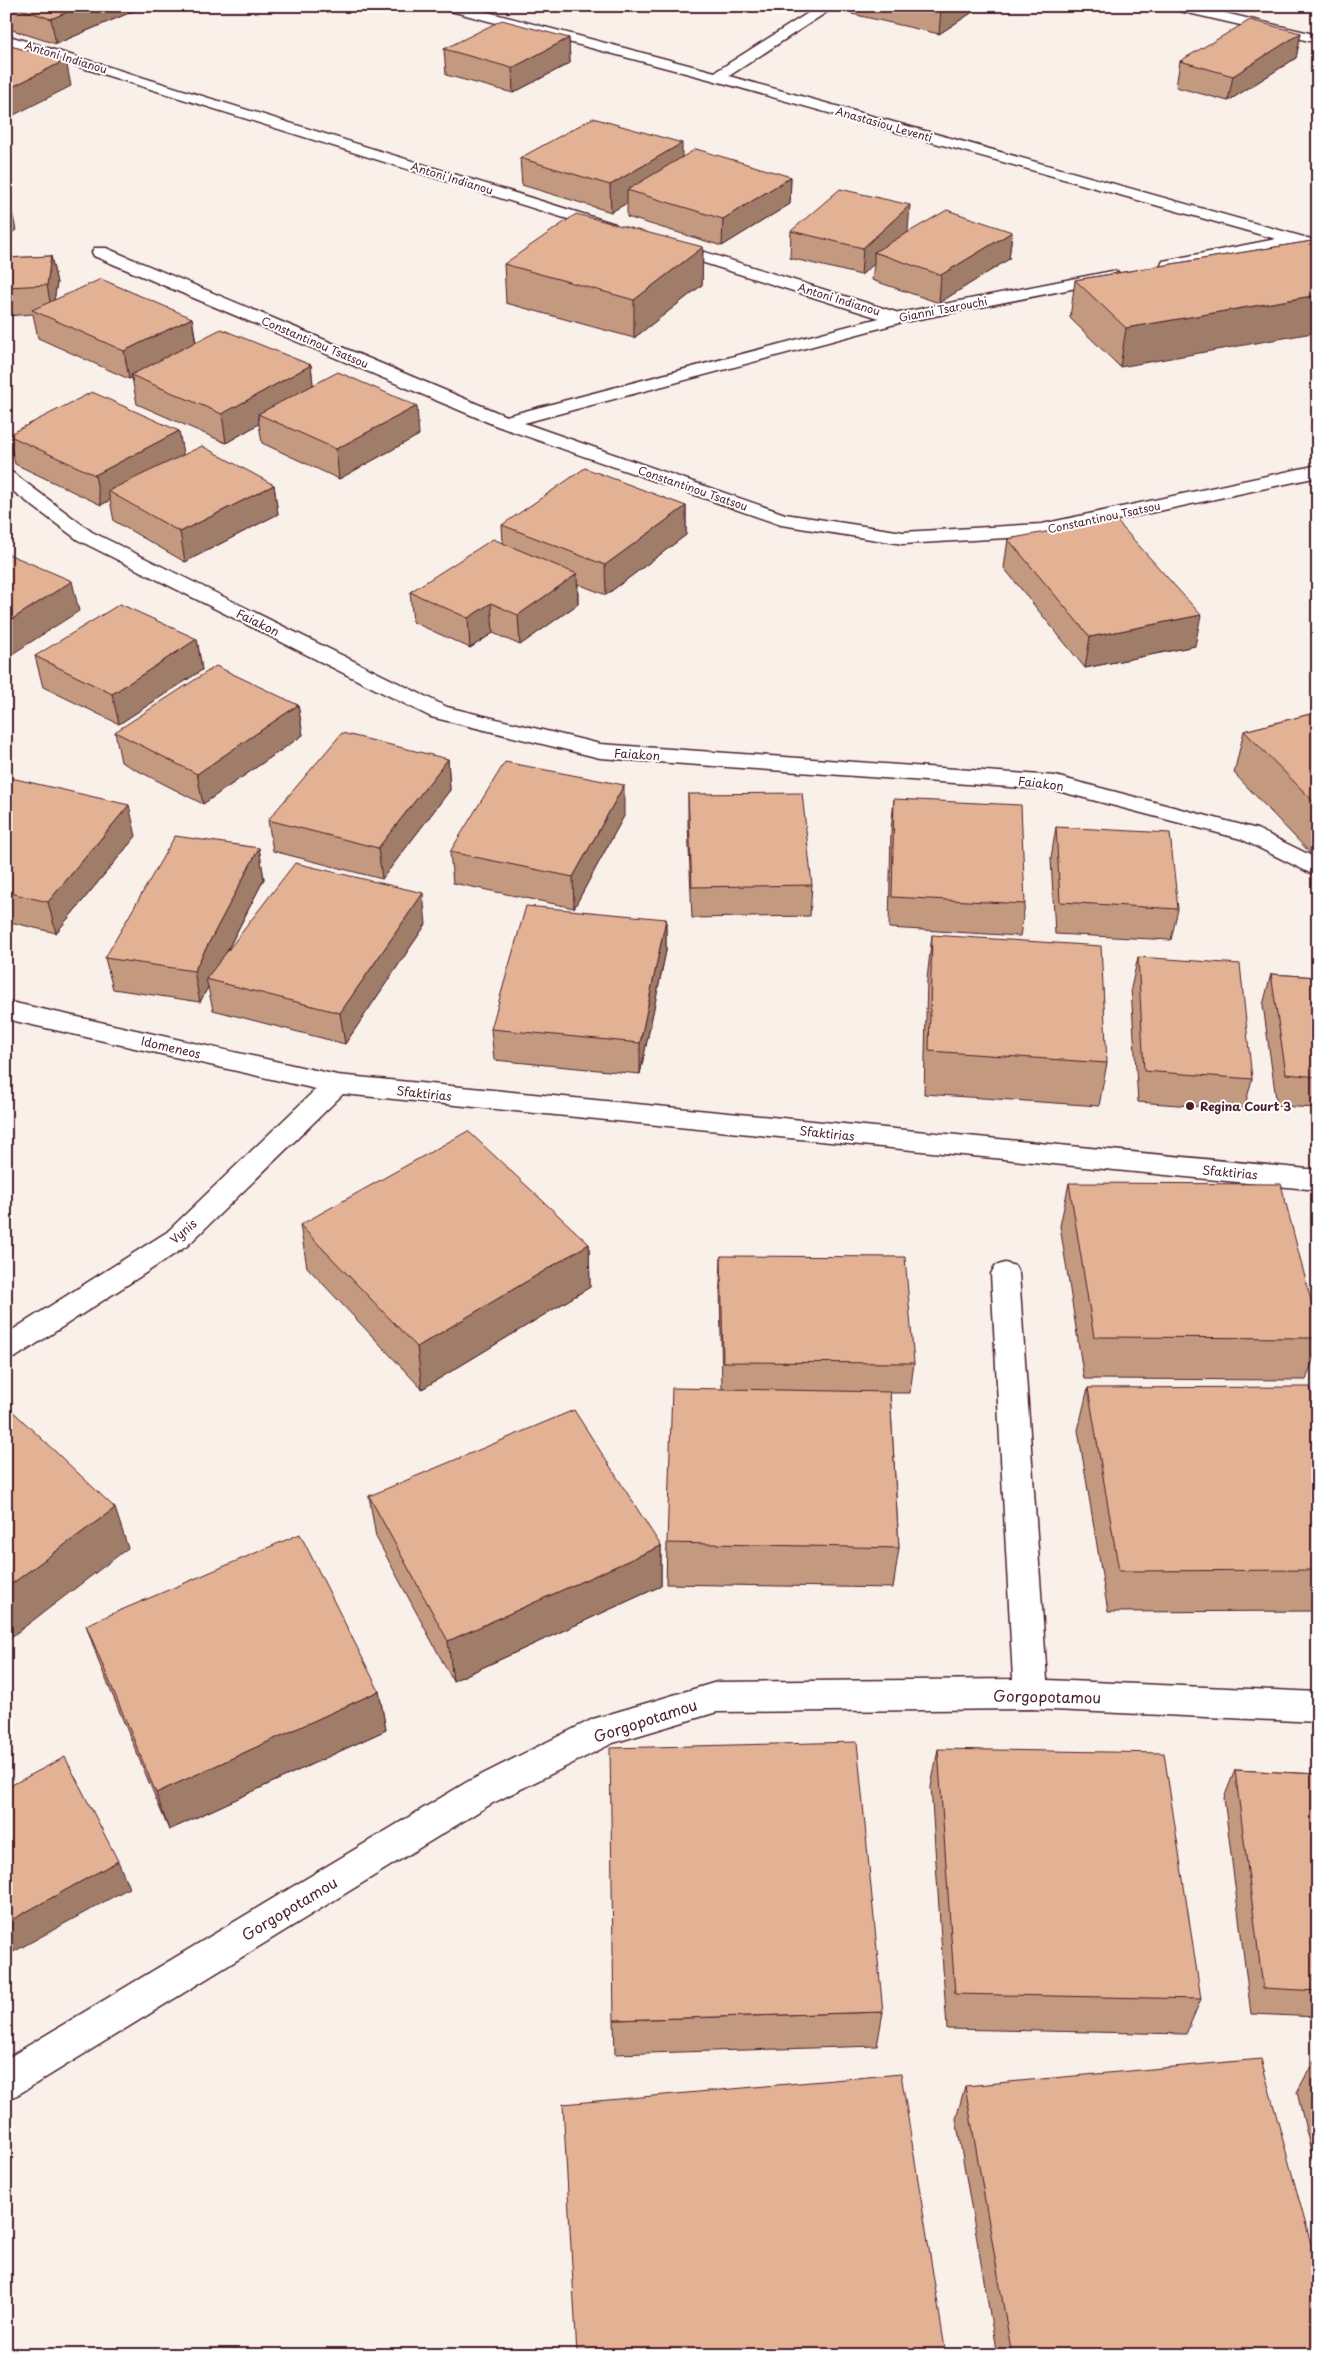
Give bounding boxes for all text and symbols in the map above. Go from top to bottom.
street label: Antoni Indianou [23,36,109,78]
street label: Anastasiou Leventi [834,102,934,146]
street label: Antoni Indianou [409,157,495,199]
street label: Antoni Indianou [796,278,882,320]
street label: Gianni Tsarouchi [897,292,989,326]
street label: Constantinou Tsatsou [259,312,371,372]
street label: Constantinou Tsatsou [636,461,750,515]
street label: Constantinou Tsatsou [1046,497,1162,537]
street label: Faiakon [233,604,283,640]
street label: Faiakon [613,743,661,765]
street label: Faiakon [1017,771,1065,795]
street label: Idomeneos [139,1031,203,1063]
street label: Sfaktirias [395,1081,453,1105]
place label: Regina Court 3 [1200,1097,1291,1115]
marker: Regina Court 3 [1184,1100,1196,1112]
street label: Sfaktirias [798,1121,856,1145]
street label: Sfaktirias [1201,1161,1259,1183]
street label: Vynis [166,1214,201,1248]
street label: Gorgopotamou [993,1684,1101,1708]
street label: Gorgopotamou [590,1692,700,1748]
street label: Gorgopotamou [237,1870,341,1946]

